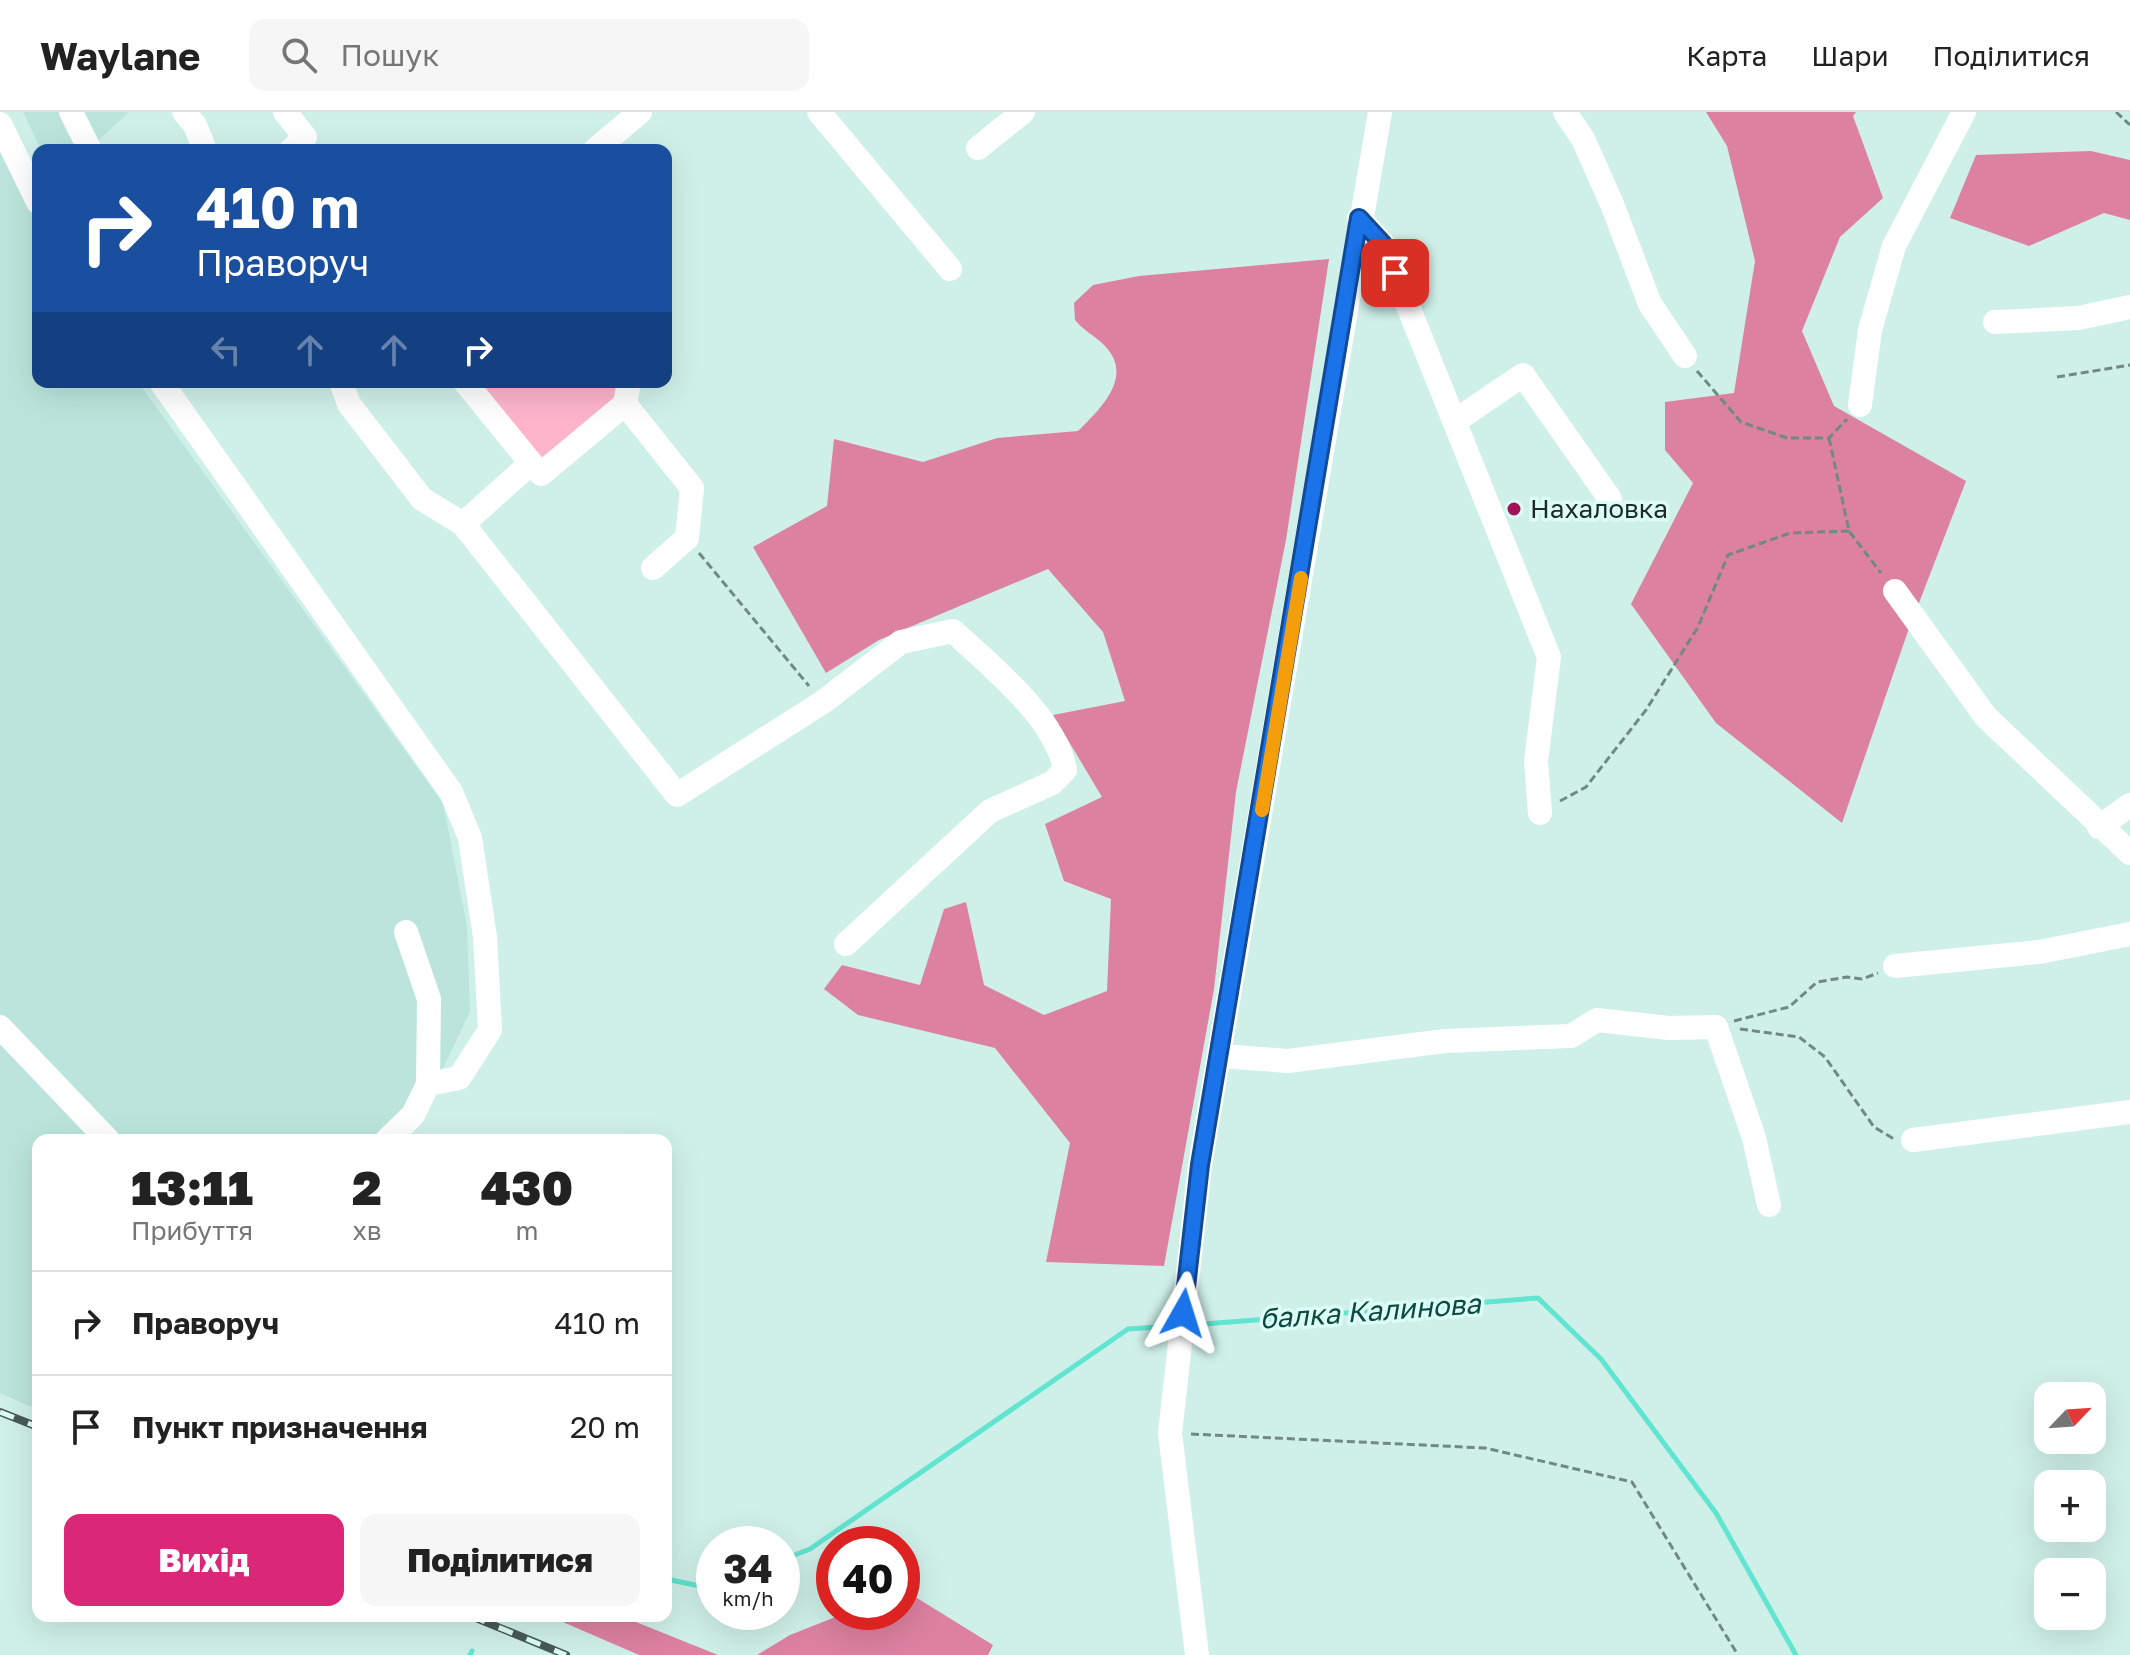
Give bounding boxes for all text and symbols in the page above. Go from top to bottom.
search box [249,19,809,91]
text: Waylane [40,33,201,78]
icon: search [277,33,321,77]
text: Пошук [341,37,439,73]
text: Карта [1686,39,1767,72]
text: Шари [1811,39,1889,72]
text: Поділитися [1933,39,2090,72]
text: 410 m [196,173,359,240]
icon: right [64,176,168,280]
pin [1361,239,1429,307]
text: Праворуч [196,241,369,284]
icon: arrive [1373,251,1417,295]
icon: left [204,328,248,372]
icon: ahead [288,328,332,372]
icon: ahead [372,328,416,372]
icon: right [456,328,500,372]
place label: Нахаловка [1530,493,1668,524]
marker: Нахаловка [1505,500,1523,518]
text: 13:11 [131,1158,253,1216]
text: 2 [352,1158,382,1216]
text: 430 [481,1158,573,1216]
text: Прибуття [131,1215,253,1246]
text: хв [352,1215,381,1246]
text: m [515,1215,538,1246]
position arrow [1141,1271,1225,1355]
water label: балка Калинова [1258,1286,1483,1335]
icon: right [64,1301,108,1345]
text: Праворуч [132,1305,279,1341]
text: 410 m [555,1305,640,1341]
north arrow [2034,1382,2106,1454]
map controls [2034,1382,2106,1630]
icon: arrive [64,1405,108,1449]
text: Пункт призначення [132,1409,428,1445]
text: 20 m [570,1409,640,1445]
button: + [2034,1470,2106,1542]
button: Вихід [64,1514,344,1606]
button: Поділитися [360,1514,640,1606]
speed limit sign: 40 [816,1526,920,1630]
text: 34 [723,1544,773,1592]
button: − [2034,1558,2106,1630]
text: km/h [723,1586,773,1610]

